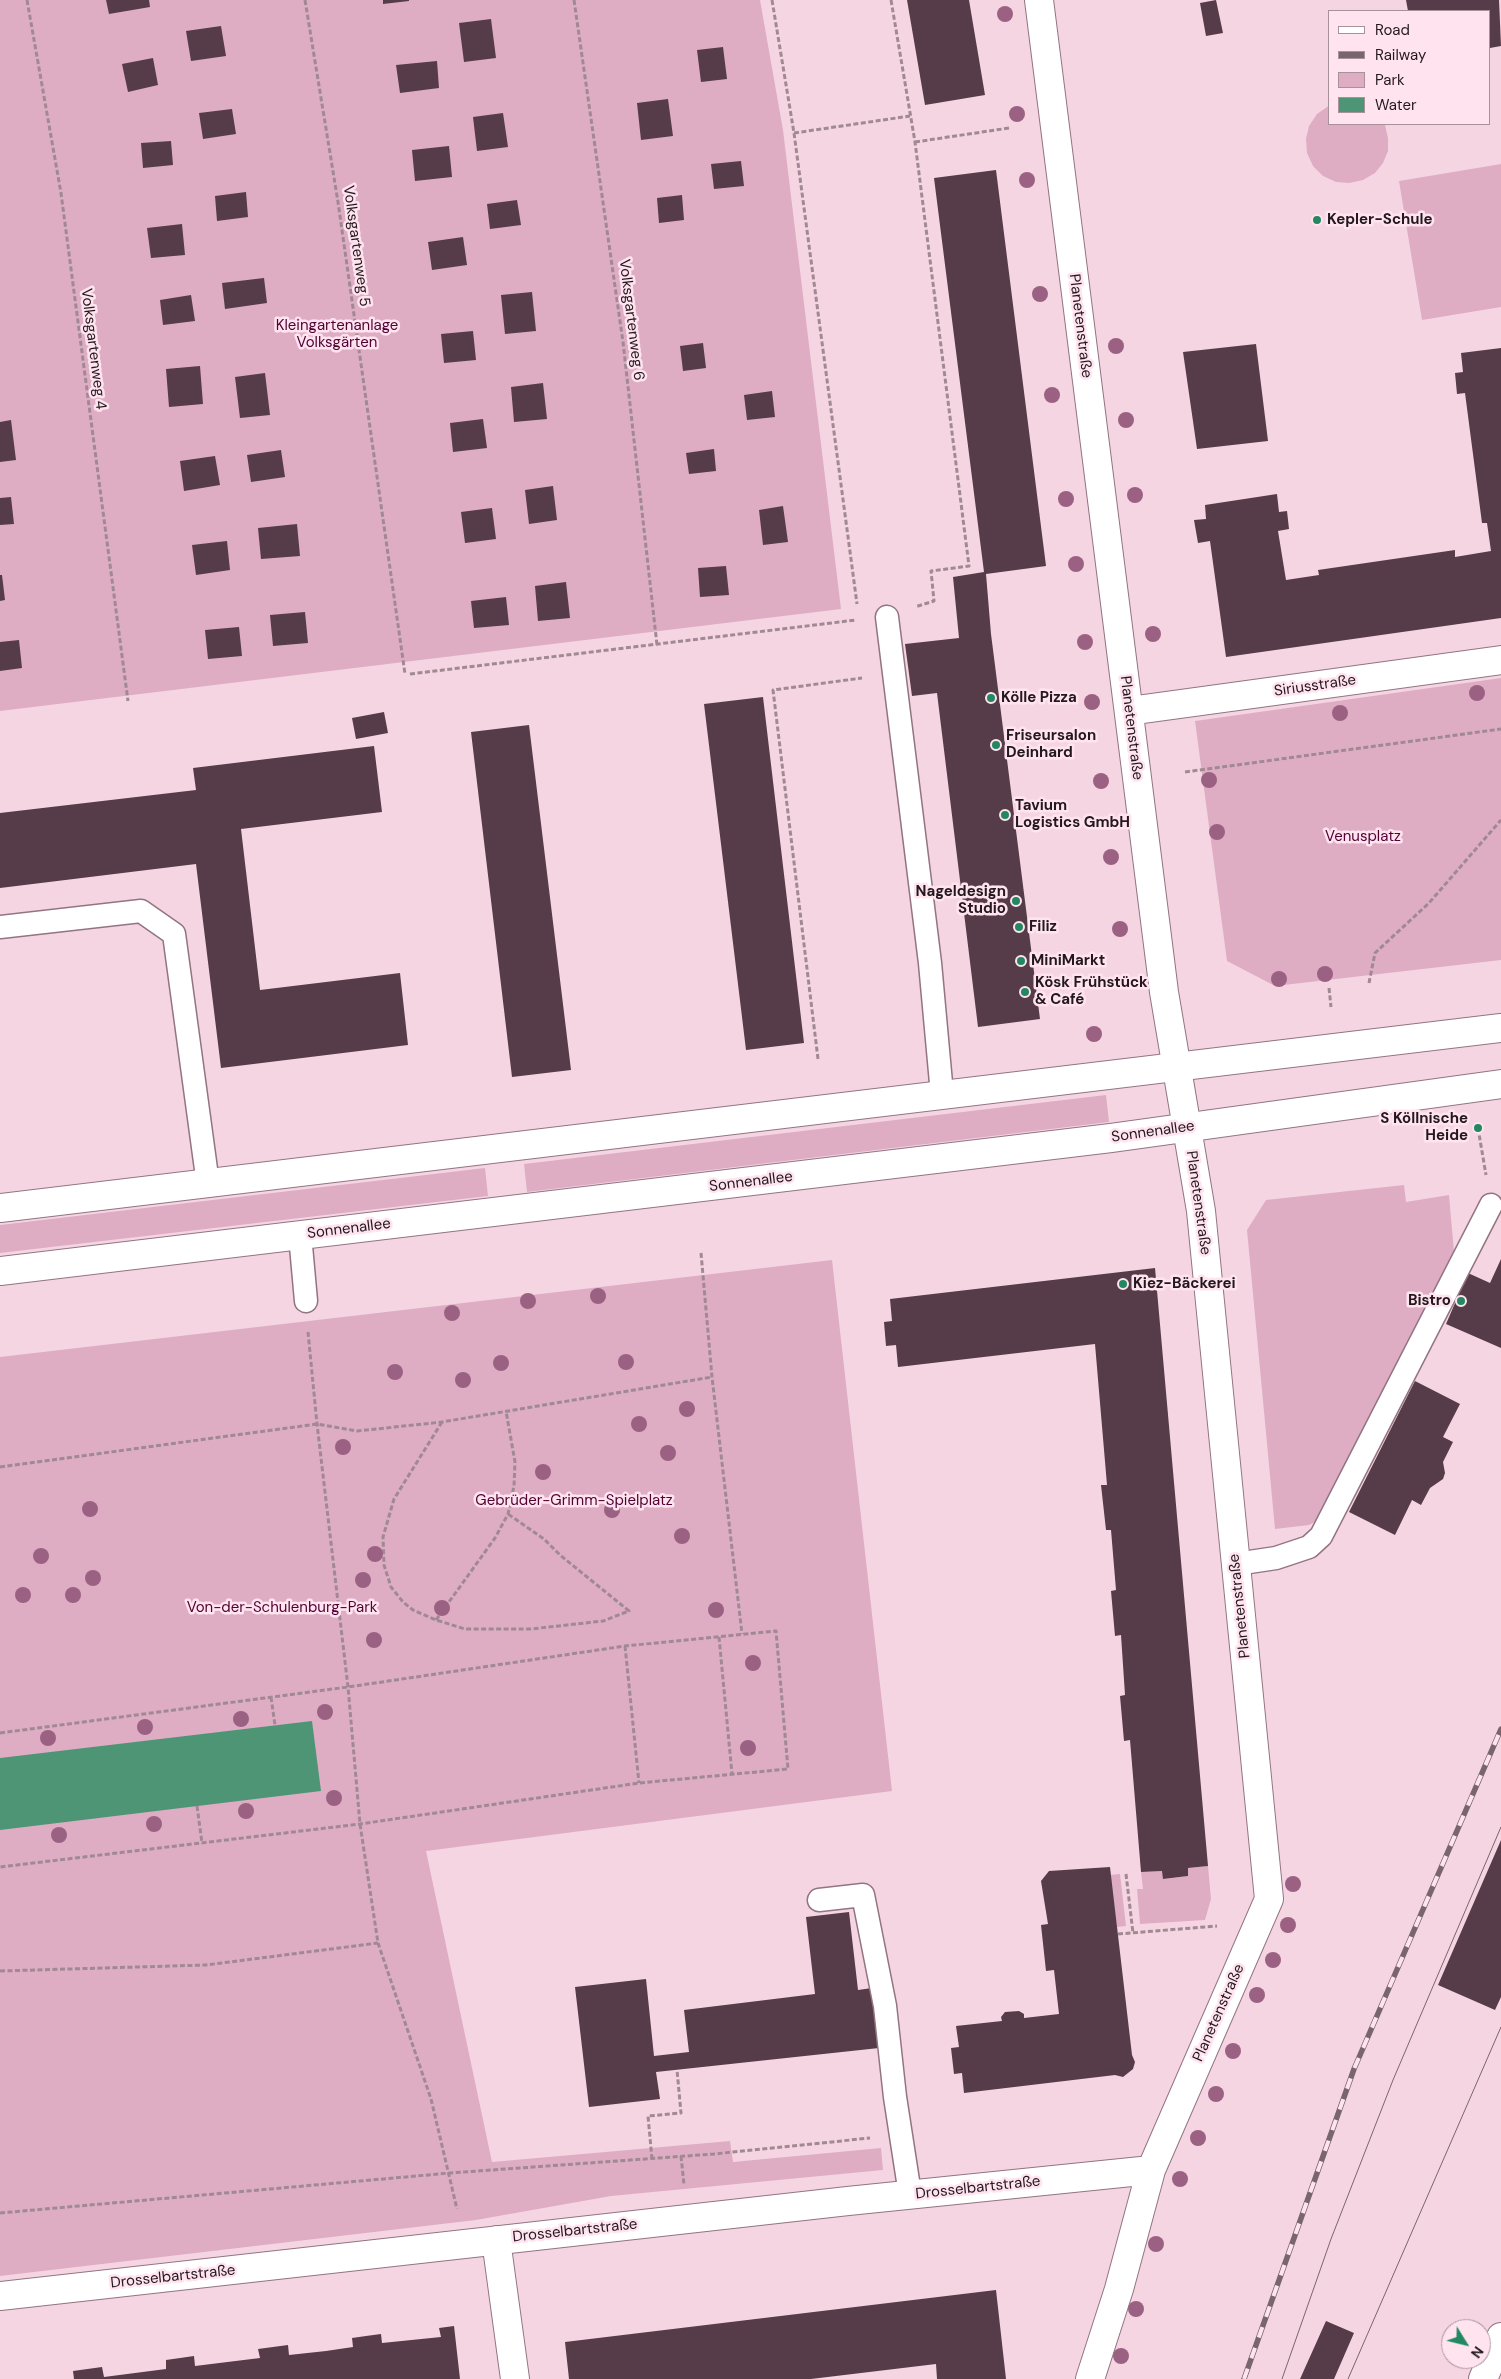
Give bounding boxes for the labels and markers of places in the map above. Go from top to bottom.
place label: Kepler-Schule [1327,211,1433,229]
marker: Kepler-Schule [1311,214,1323,226]
place label: Kölle Pizza [1001,689,1077,707]
marker: Kölle Pizza [985,692,997,704]
place label: Friseursalon Deinhard [1006,727,1096,762]
marker: Friseursalon Deinhard [990,739,1002,751]
place label: Tavium Logistics GmbH [1015,797,1130,832]
marker: Tavium Logistics GmbH [999,809,1011,821]
place label: Nageldesign Studio [915,883,1006,918]
marker: Nageldesign Studio [1010,895,1022,907]
place label: Filiz [1029,918,1057,936]
marker: Filiz [1013,921,1025,933]
place label: MiniMarkt [1031,952,1105,970]
marker: MiniMarkt [1015,955,1027,967]
place label: Kösk Frühstück & Café [1035,974,1148,1009]
marker: Kösk Frühstück & Café [1019,986,1031,998]
place label: S Köllnische Heide [1380,1110,1468,1145]
marker: S Köllnische Heide [1472,1122,1484,1134]
place label: Kiez-Bäckerei [1133,1275,1236,1293]
marker: Kiez-Bäckerei [1117,1278,1129,1290]
place label: Bistro [1408,1292,1451,1310]
marker: Bistro [1455,1295,1467,1307]

